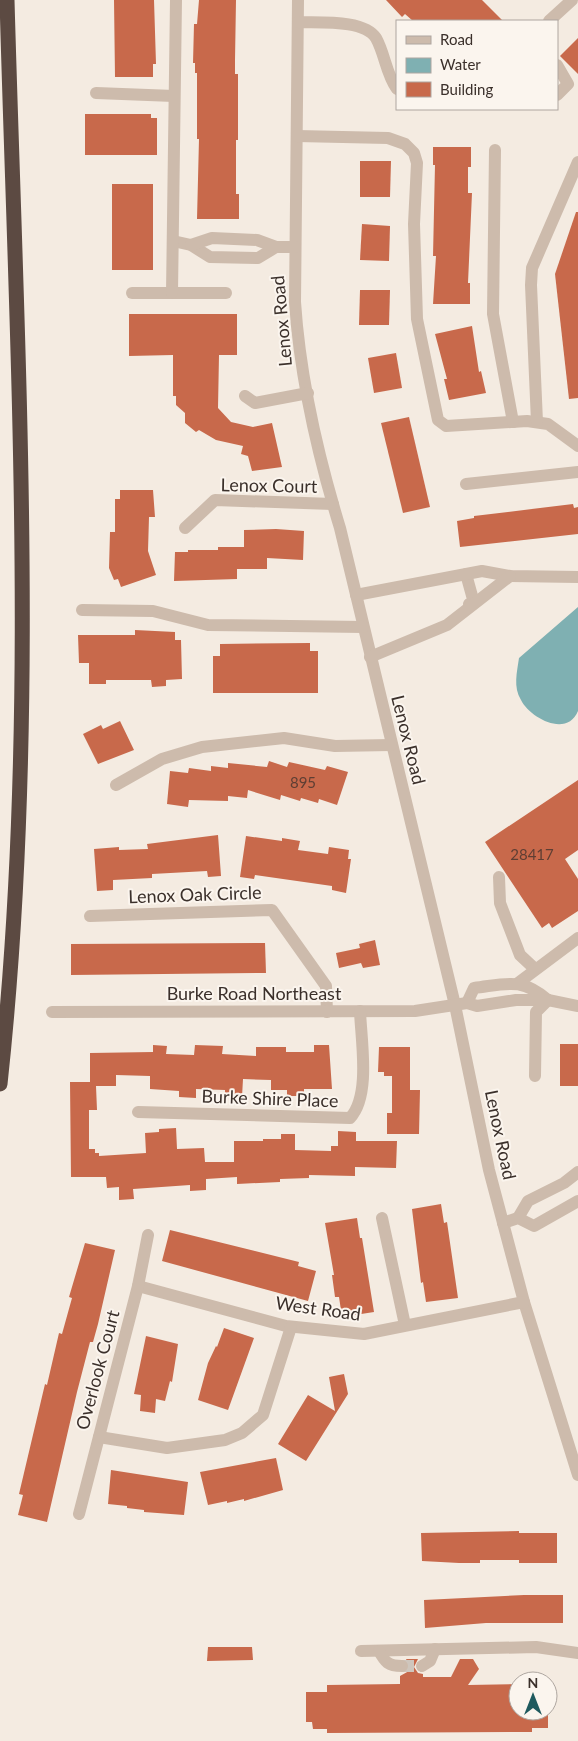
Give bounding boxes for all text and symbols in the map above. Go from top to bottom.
legend [396,20,558,110]
text: Road [440,30,473,48]
text: Water [440,55,481,73]
text: Building [440,80,493,98]
street label: Lenox Road [266,275,296,368]
street label: Lenox Court [221,473,318,497]
street label: Lenox Road [387,693,431,787]
house number: 895 [290,773,316,791]
house number: 28417 [510,845,554,863]
street label: Lenox Oak Circle [128,881,262,907]
street label: Burke Road Northeast [167,982,342,1004]
street label: Burke Shire Place [201,1085,339,1111]
street label: Lenox Road [481,1088,521,1182]
street label: West Road [274,1291,362,1325]
street label: Overlook Court [70,1307,124,1432]
north arrow [508,1671,558,1721]
text: N [528,1674,538,1691]

